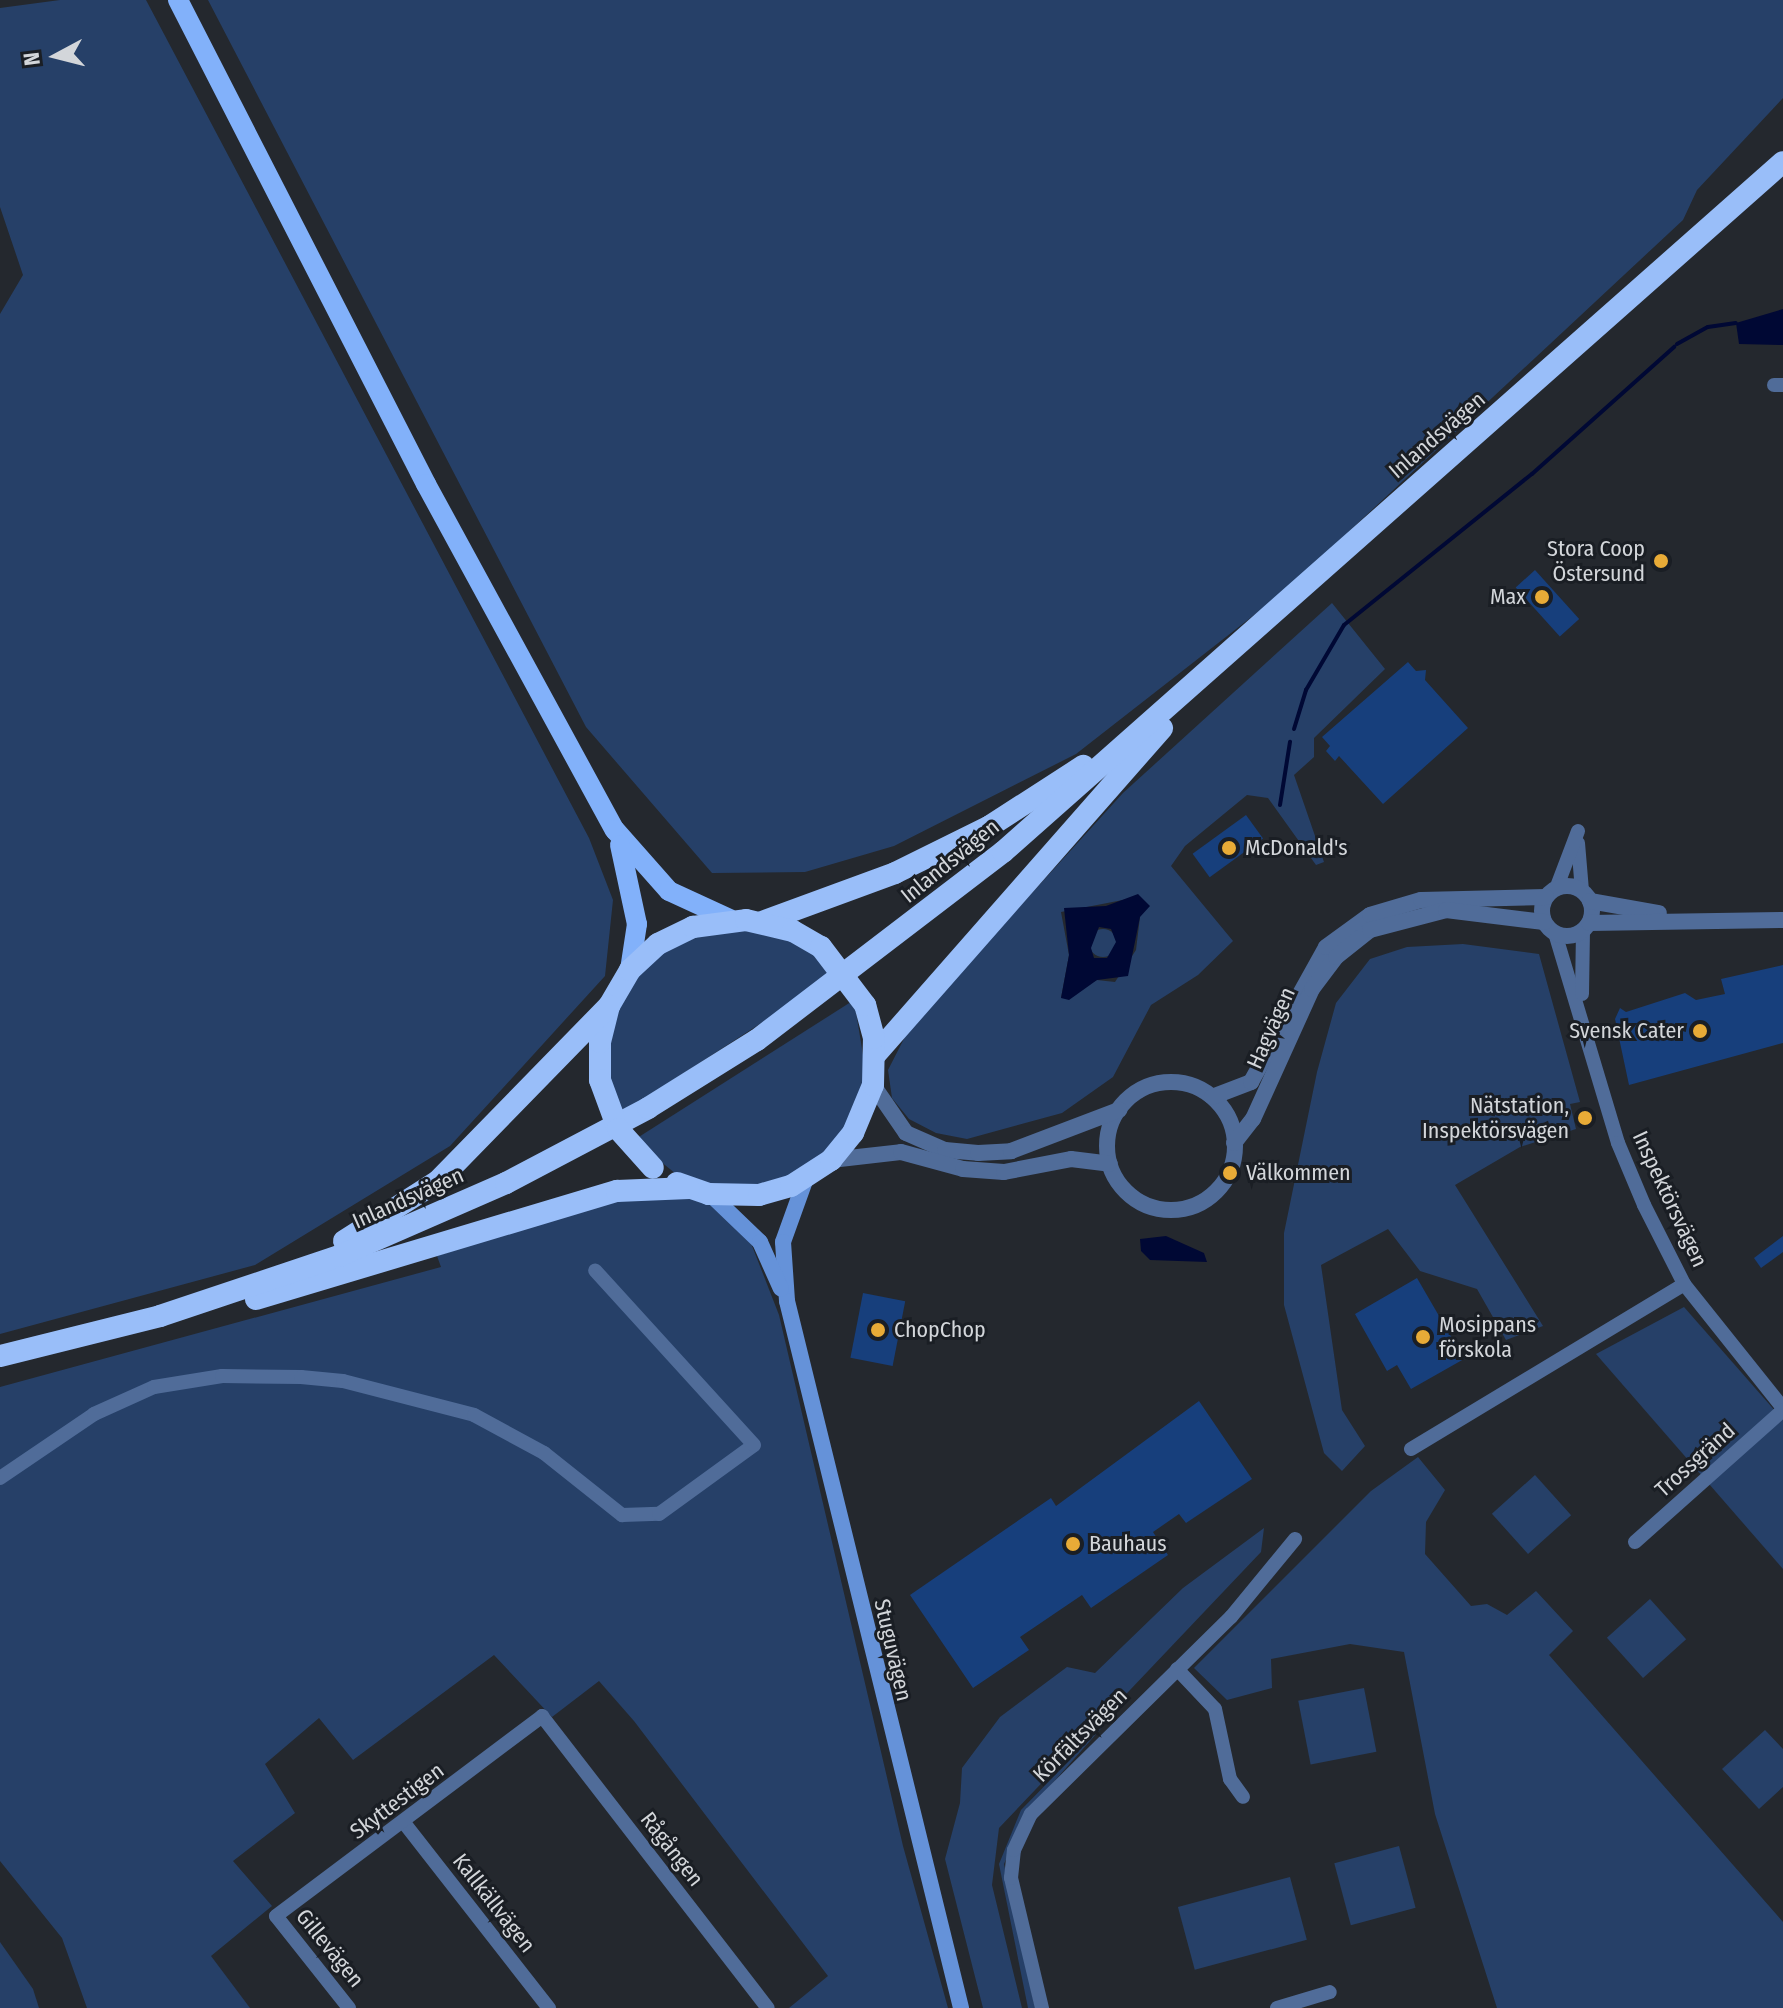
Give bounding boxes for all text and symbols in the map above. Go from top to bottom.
north arrow [16,16,96,96]
text: N [17,51,46,67]
street label: Inlandsvägen [1384,386,1490,484]
place label: Stora Coop Östersund [1547,535,1645,586]
marker: Stora Coop Östersund [1652,552,1670,570]
place label: Max [1490,584,1526,610]
marker: Max [1533,588,1551,606]
street label: Inlandsvägen [896,813,1004,909]
place label: McDonald's [1245,835,1348,861]
marker: McDonald's [1220,839,1238,857]
street label: Hagvägen [1241,983,1301,1073]
place label: Svensk Cater [1569,1018,1684,1044]
marker: Svensk Cater [1691,1022,1709,1040]
place label: Nätstation, Inspektörsvägen [1422,1092,1569,1144]
marker: Nätstation, Inspektörsvägen [1576,1109,1594,1127]
street label: Inspektörsvägen [1627,1127,1713,1271]
place label: Välkommen [1246,1160,1351,1186]
street label: Inlandsvägen [348,1162,468,1234]
marker: Välkommen [1221,1164,1239,1182]
place label: Mosippans förskola [1439,1311,1536,1362]
place label: ChopChop [894,1317,986,1343]
marker: ChopChop [869,1321,887,1339]
marker: Mosippans förskola [1414,1328,1432,1346]
street label: Trossgränd [1650,1417,1740,1503]
place label: Bauhaus [1089,1531,1167,1557]
marker: Bauhaus [1064,1535,1082,1553]
street label: Stuguvägen [868,1596,918,1704]
street label: Körfältsvägen [1028,1683,1132,1787]
street label: Skyttestigen [345,1757,449,1845]
street label: Rågången [635,1807,709,1891]
street label: Kallkällvägen [447,1848,541,1958]
street label: Gillevägen [291,1904,369,1992]

